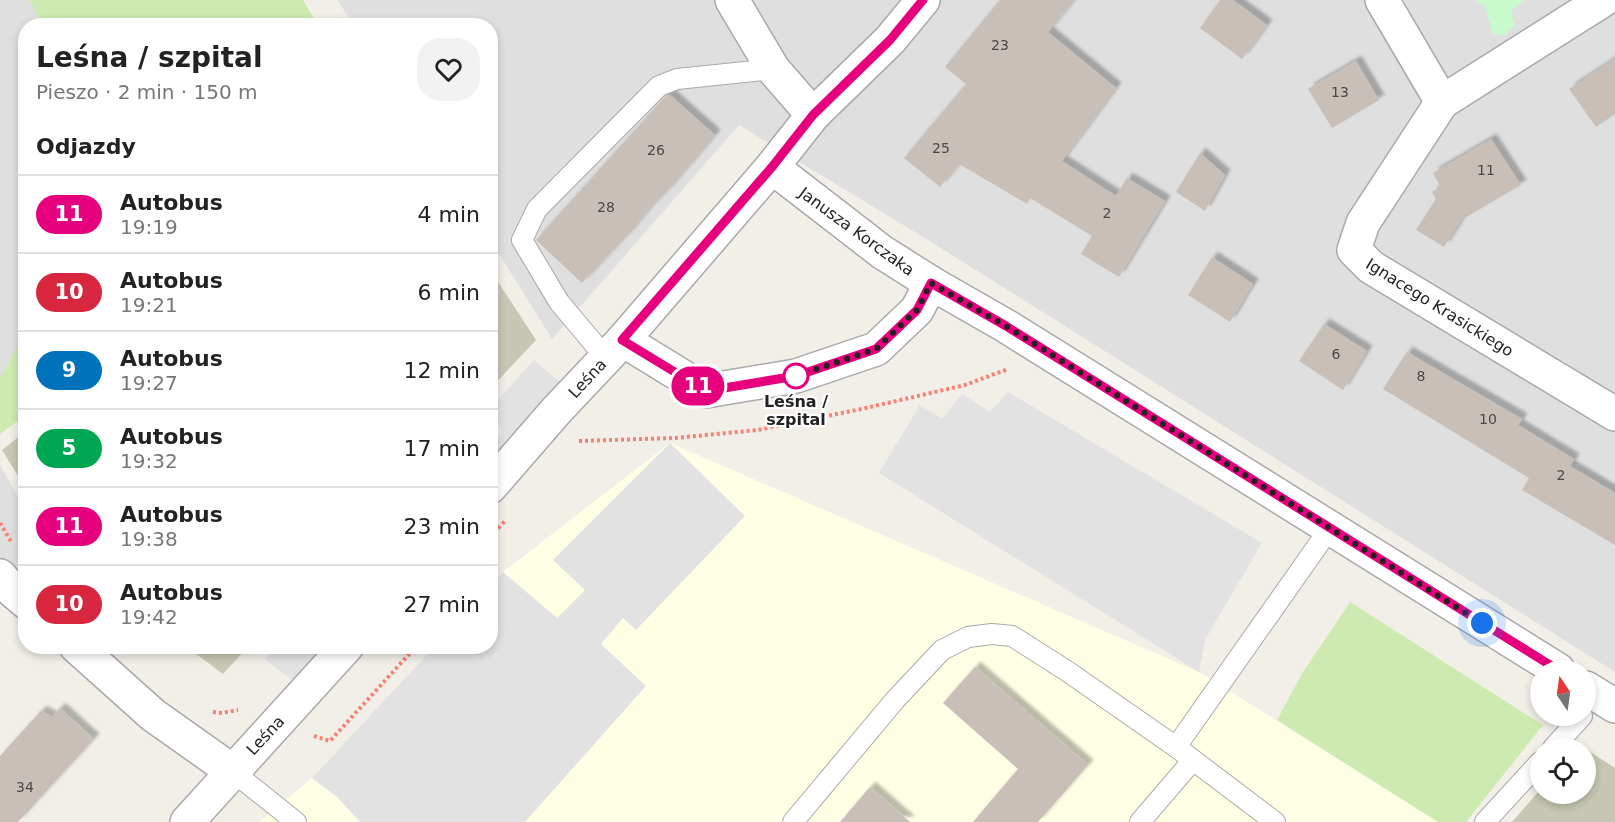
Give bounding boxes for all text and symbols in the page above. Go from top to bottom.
house number: 23 [991,37,1009,53]
button: heart [417,38,480,101]
text: Leśna / szpital [36,41,263,74]
text: Pieszo · 2 min · 150 m [36,80,258,104]
house number: 13 [1331,84,1349,100]
text: Odjazdy [36,134,136,159]
house number: 25 [932,140,950,156]
house number: 26 [647,142,665,158]
house number: 11 [1477,162,1495,178]
street label: Janusza Korczaka [795,183,918,280]
text: Autobus [120,190,223,215]
house number: 28 [597,199,615,215]
text: 11 [54,202,84,226]
text: 4 min [418,202,480,227]
house number: 2 [1103,205,1111,221]
text: 19:19 [120,215,178,239]
street label: Ignacego Krasickiego [1362,254,1517,361]
text: Autobus [120,268,223,293]
text: 10 [54,280,84,304]
text: 6 min [418,280,480,305]
text: 19:21 [120,293,178,317]
text: Autobus [120,346,223,371]
house number: 6 [1332,346,1341,362]
street label: Leśna [564,355,610,402]
text: 9 [62,358,76,382]
text: 12 min [404,358,480,383]
marker: Leśna / szpital [783,363,809,389]
line badge: 11 [671,366,725,406]
house number: 8 [1417,368,1425,384]
text: 19:27 [120,371,178,395]
text: 11 [683,374,713,398]
place label: Leśna / szpital [764,392,828,429]
house number: 10 [1479,411,1497,427]
text: Autobus [120,424,223,449]
text: 5 [62,436,76,460]
text: 17 min [404,436,480,461]
text: 19:32 [120,449,178,473]
house number: 2 [1557,467,1565,483]
text: Autobus [120,502,223,527]
text: 11 [54,514,84,538]
text: 23 min [404,514,480,539]
text: 19:38 [120,527,178,551]
text: Autobus [120,580,223,605]
text: 10 [54,592,84,616]
text: 27 min [404,592,480,617]
text: 19:42 [120,605,178,629]
your location [1467,608,1497,638]
north arrow [1530,660,1596,726]
map controls [1530,660,1596,804]
street label: Leśna [242,712,288,759]
button: locate [1530,738,1596,804]
house number: 34 [16,779,34,795]

